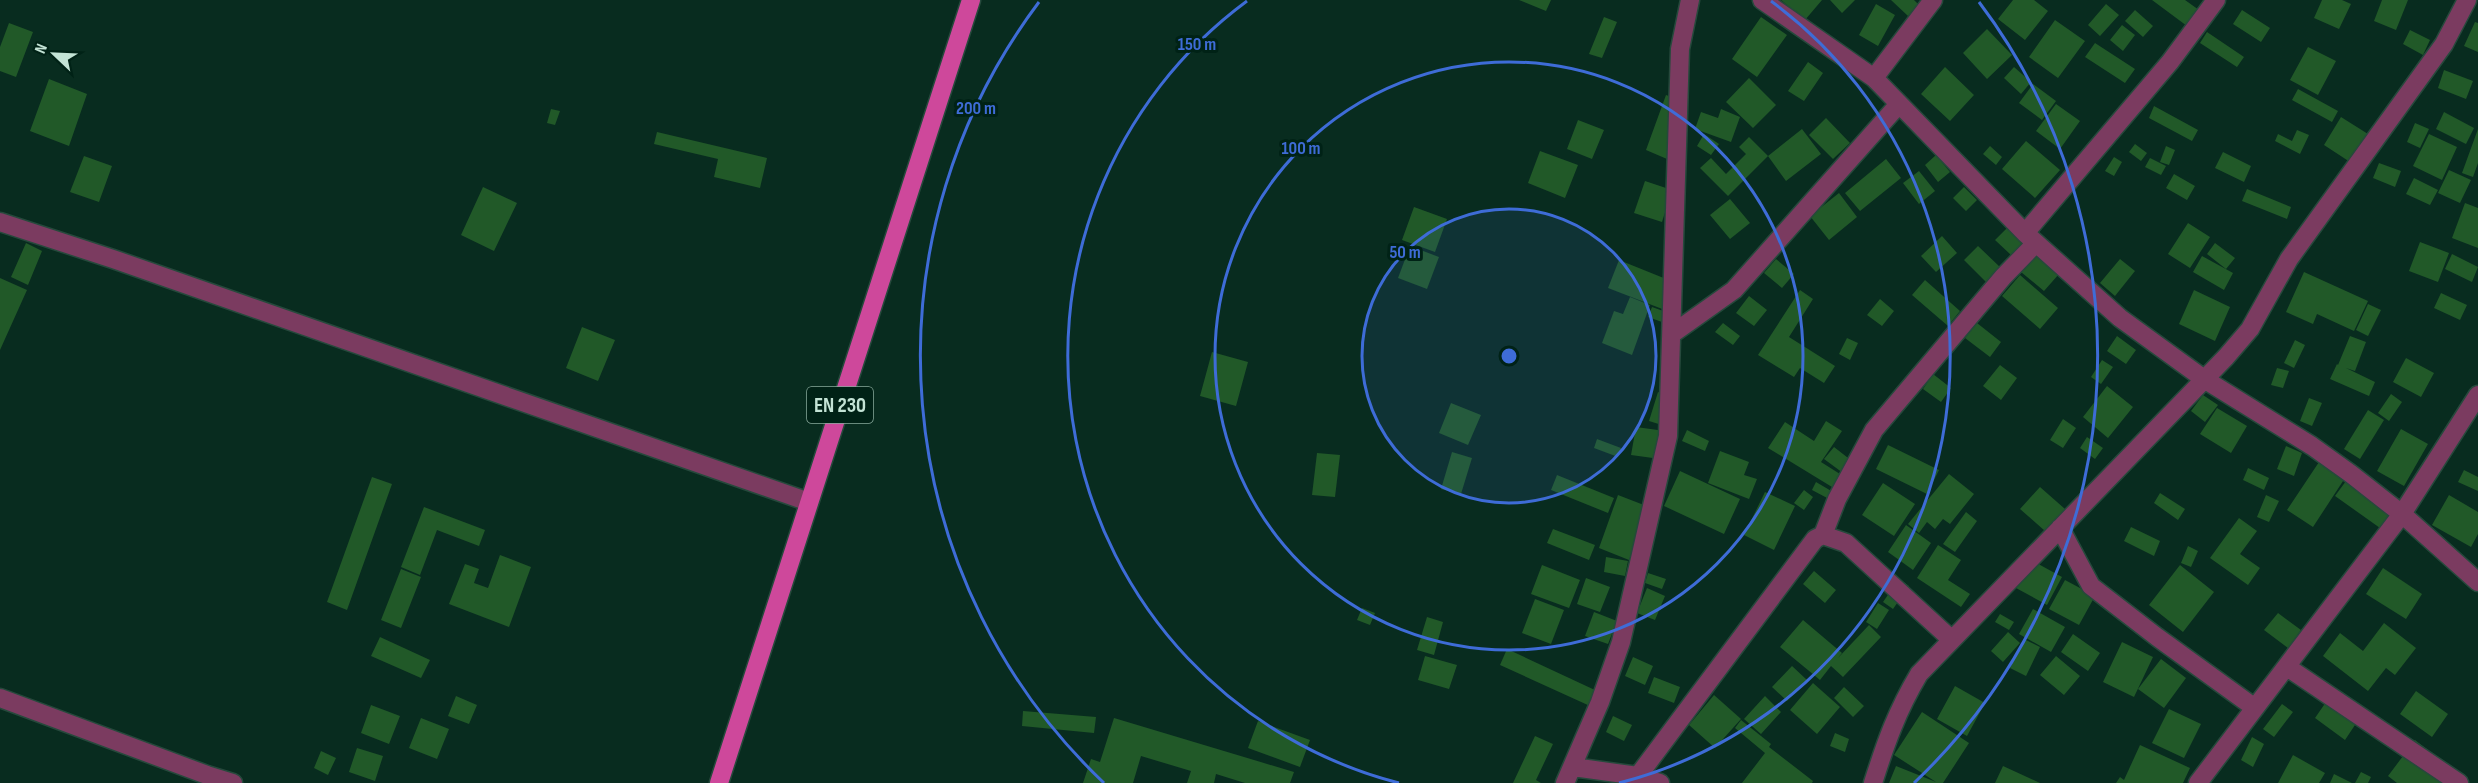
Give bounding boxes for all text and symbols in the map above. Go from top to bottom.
north arrow [24,24,84,84]
text: 150 m [1178,34,1216,55]
text: N [31,41,52,56]
text: 200 m [956,98,996,119]
text: 100 m [1282,138,1321,159]
text: 50 m [1389,242,1421,263]
centre of rings [1499,346,1519,366]
road number: EN 230 [807,387,873,423]

